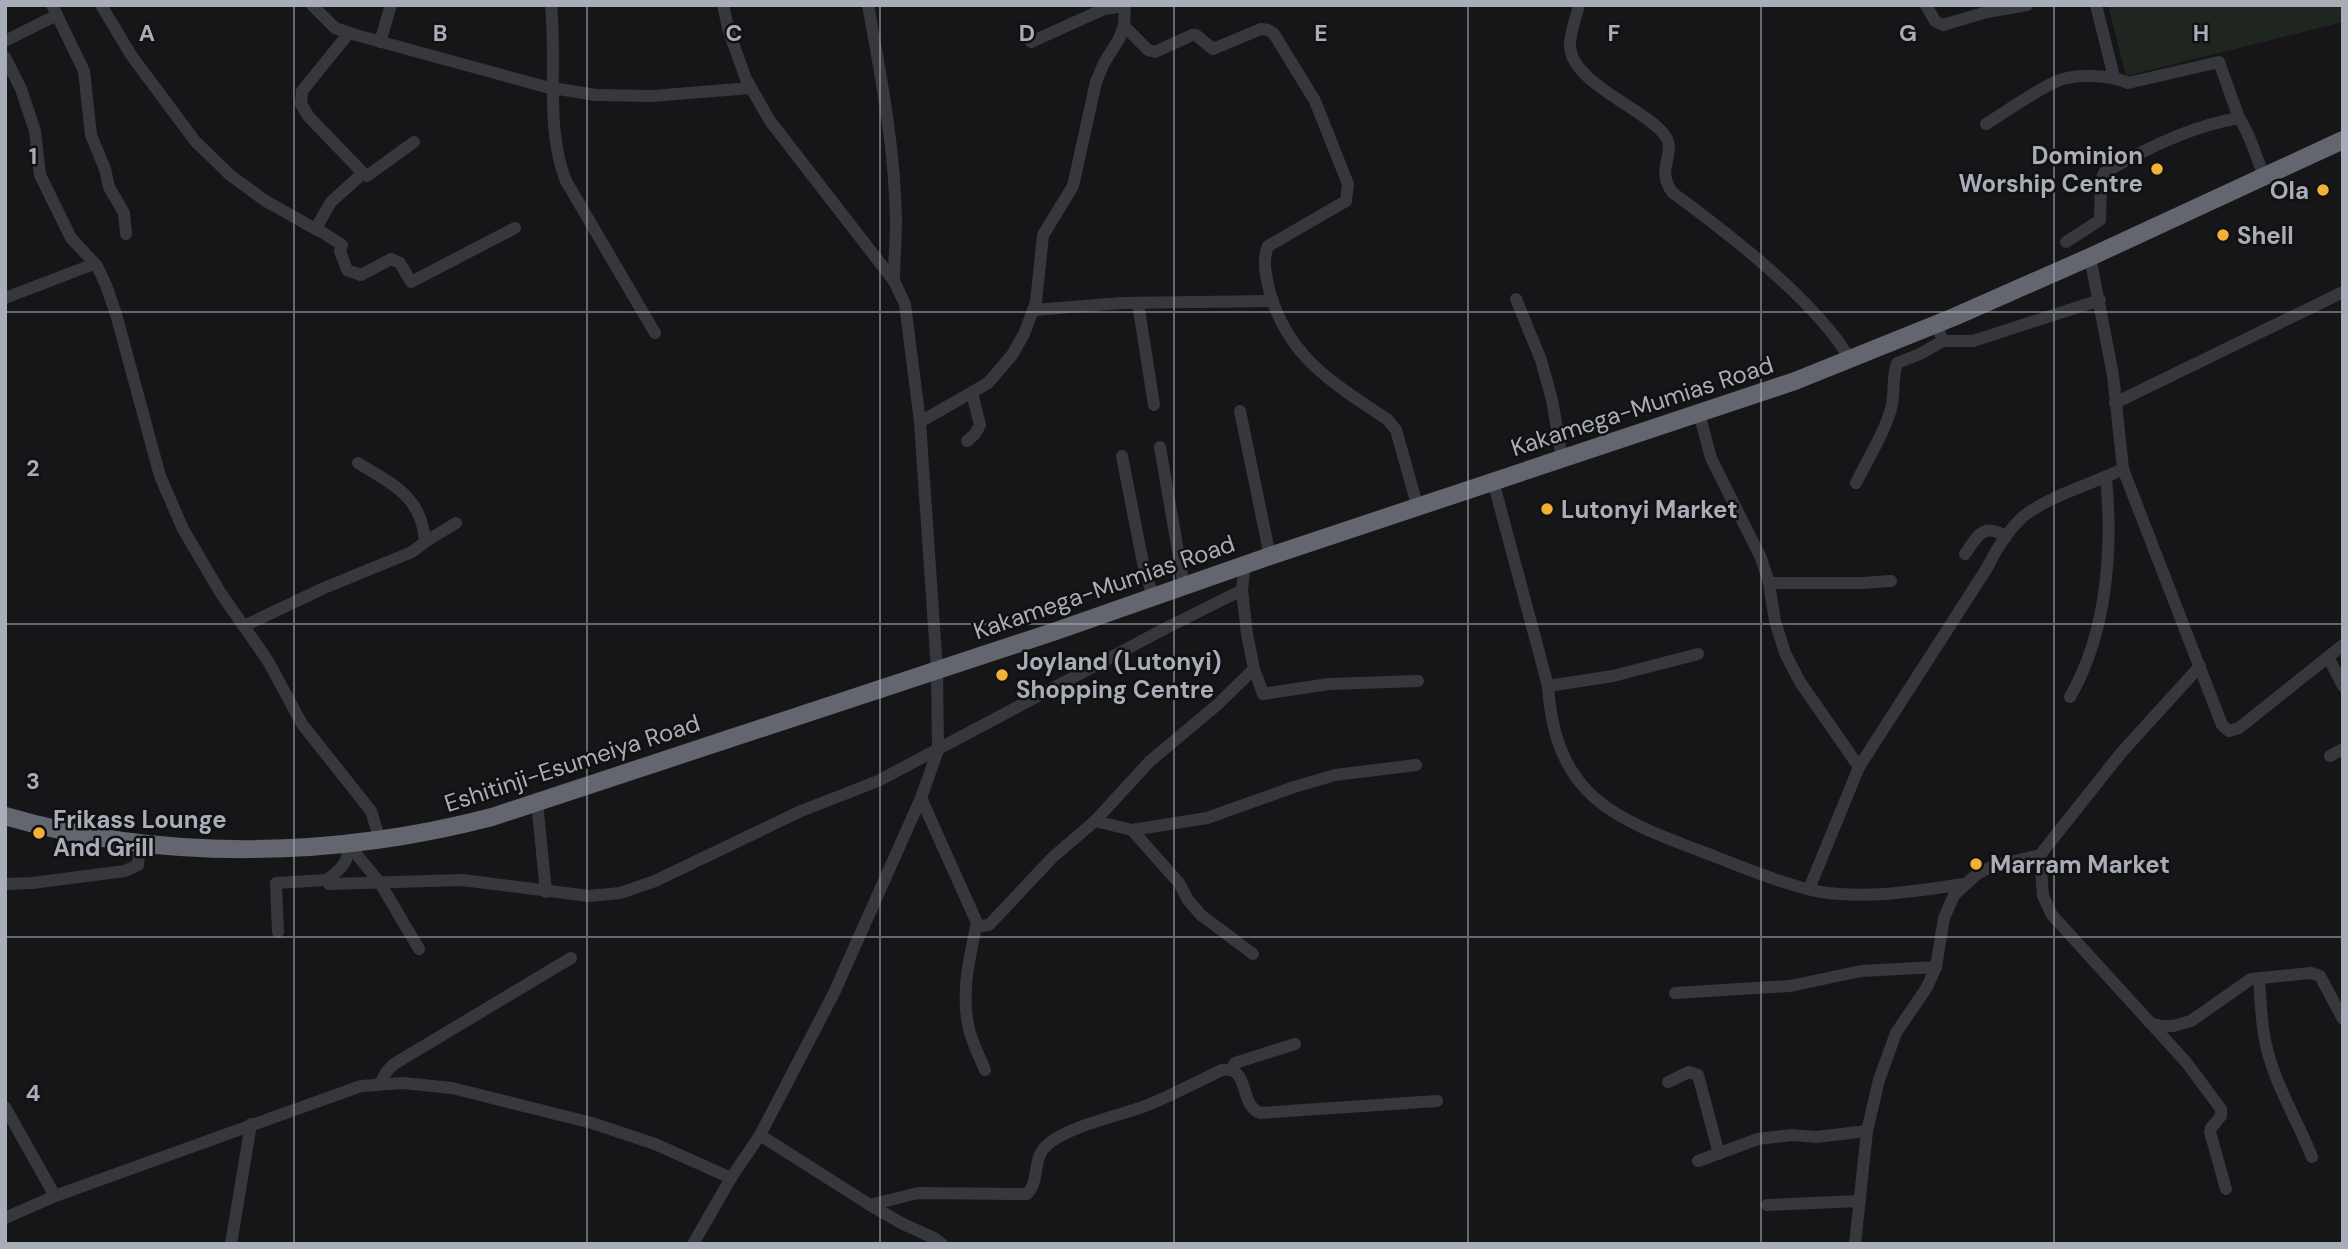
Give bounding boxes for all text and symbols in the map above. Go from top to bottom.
text: A [139,18,155,48]
text: B [433,18,447,48]
text: C [726,18,742,48]
text: D [1019,18,1035,48]
text: E [1314,18,1328,48]
text: F [1608,18,1621,48]
text: G [1899,18,1917,48]
text: H [2193,18,2209,48]
place label: Dominion Worship Centre [1958,140,2143,199]
text: 1 [29,141,37,171]
marker: Dominion Worship Centre [2149,161,2165,177]
place label: Ola [2270,175,2309,206]
marker: Ola [2315,182,2331,198]
place label: Shell [2237,220,2294,251]
marker: Shell [2215,227,2231,243]
street label: Kakamega-Mumias Road [1507,349,1777,463]
text: 2 [26,453,40,483]
place label: Lutonyi Market [1561,494,1738,525]
marker: Lutonyi Market [1539,501,1555,517]
street label: Kakamega-Mumias Road [969,528,1239,646]
place label: Joyland (Lutonyi) Shopping Centre [1016,646,1221,705]
marker: Joyland (Lutonyi) Shopping Centre [994,667,1010,683]
street label: Eshitinji-Esumeiya Road [440,707,704,819]
text: 3 [26,766,40,796]
place label: Frikass Lounge And Grill [53,804,227,863]
marker: Frikass Lounge And Grill [31,825,47,841]
place label: Marram Market [1990,849,2170,880]
marker: Marram Market [1968,856,1984,872]
text: 4 [26,1078,41,1108]

